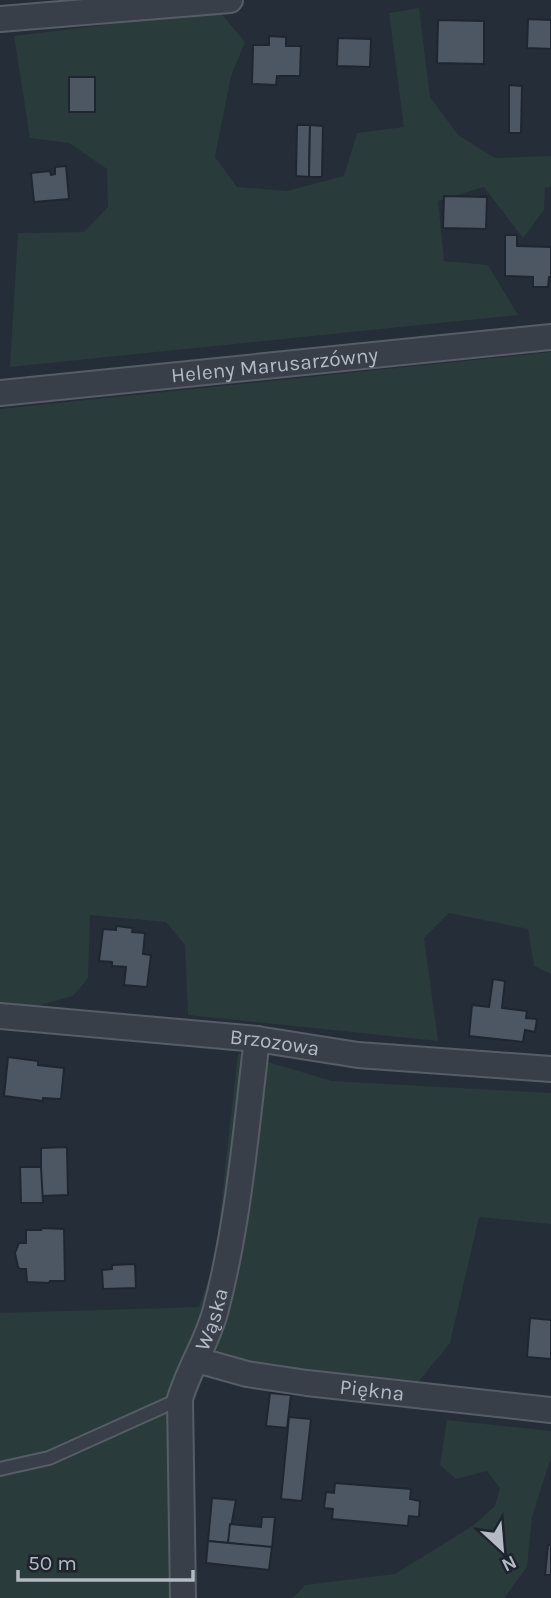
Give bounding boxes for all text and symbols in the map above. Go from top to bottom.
street label: Heleny Marusarzówny [170,343,379,388]
street label: Brzozowa [229,1025,321,1061]
street label: Wąska [190,1286,233,1354]
street label: Piękna [338,1375,406,1406]
north arrow [467,1514,537,1584]
scale bar [18,1538,192,1582]
text: 50 m [28,1551,77,1575]
text: N [498,1551,520,1576]

